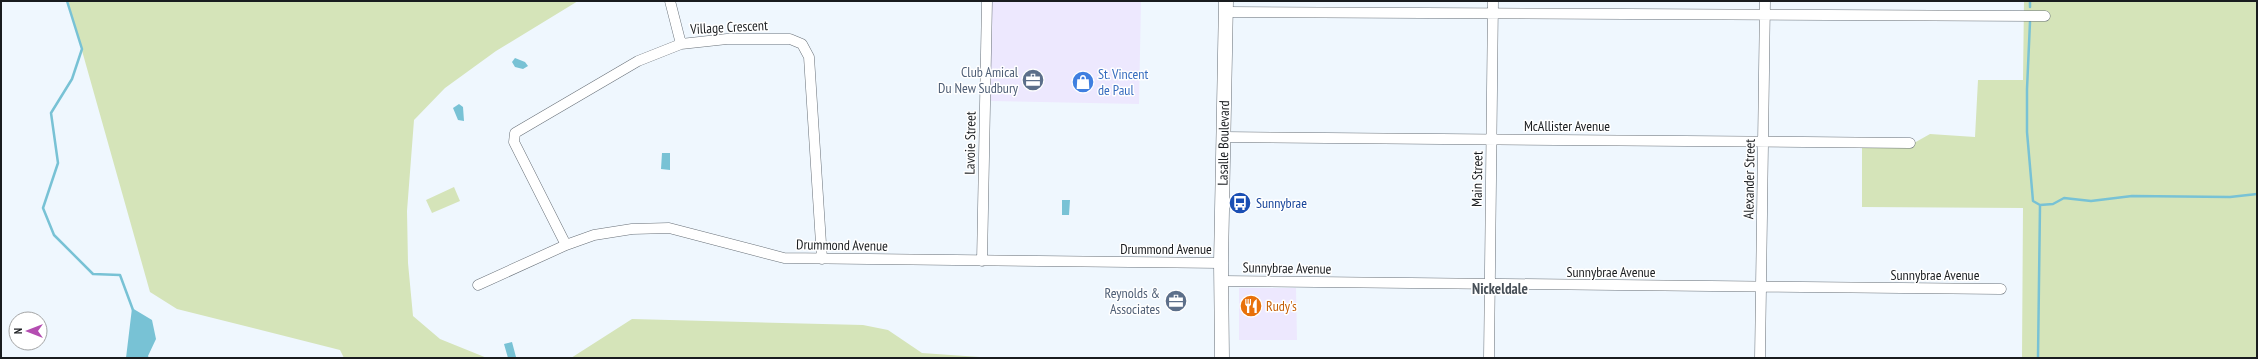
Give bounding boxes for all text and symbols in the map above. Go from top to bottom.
street label: Village Crescent [689,16,768,38]
place label: Club Amical Du New Sudbury [938,63,1019,97]
place label: St. Vincent de Paul [1098,65,1148,99]
office icon: Club Amical Du New Sudbury [1020,67,1046,93]
shop icon: St. Vincent de Paul [1070,69,1096,95]
street label: Lasalle Boulevard [1213,100,1233,186]
street label: Lavoie Street [960,111,980,175]
street label: McAllister Avenue [1524,117,1610,135]
street label: Alexander Street [1739,138,1759,219]
street label: Main Street [1468,151,1486,207]
bus stop icon: Sunnybrae [1227,190,1253,216]
place label: Sunnybrae [1256,194,1307,212]
street label: Drummond Avenue [796,235,888,255]
street label: Drummond Avenue [1120,240,1212,258]
street label: Sunnybrae Avenue [1242,258,1332,278]
street label: Sunnybrae Avenue [1567,263,1656,281]
street label: Sunnybrae Avenue [1891,266,1980,284]
district label: Nickeldale [1472,279,1528,298]
place label: Reynolds & Associates [1105,284,1160,318]
office icon: Reynolds & Associates [1163,288,1189,314]
restaurant icon: Rudy's [1238,293,1264,319]
place label: Rudy's [1266,297,1297,315]
north arrow [8,311,48,351]
text: N [11,328,25,334]

